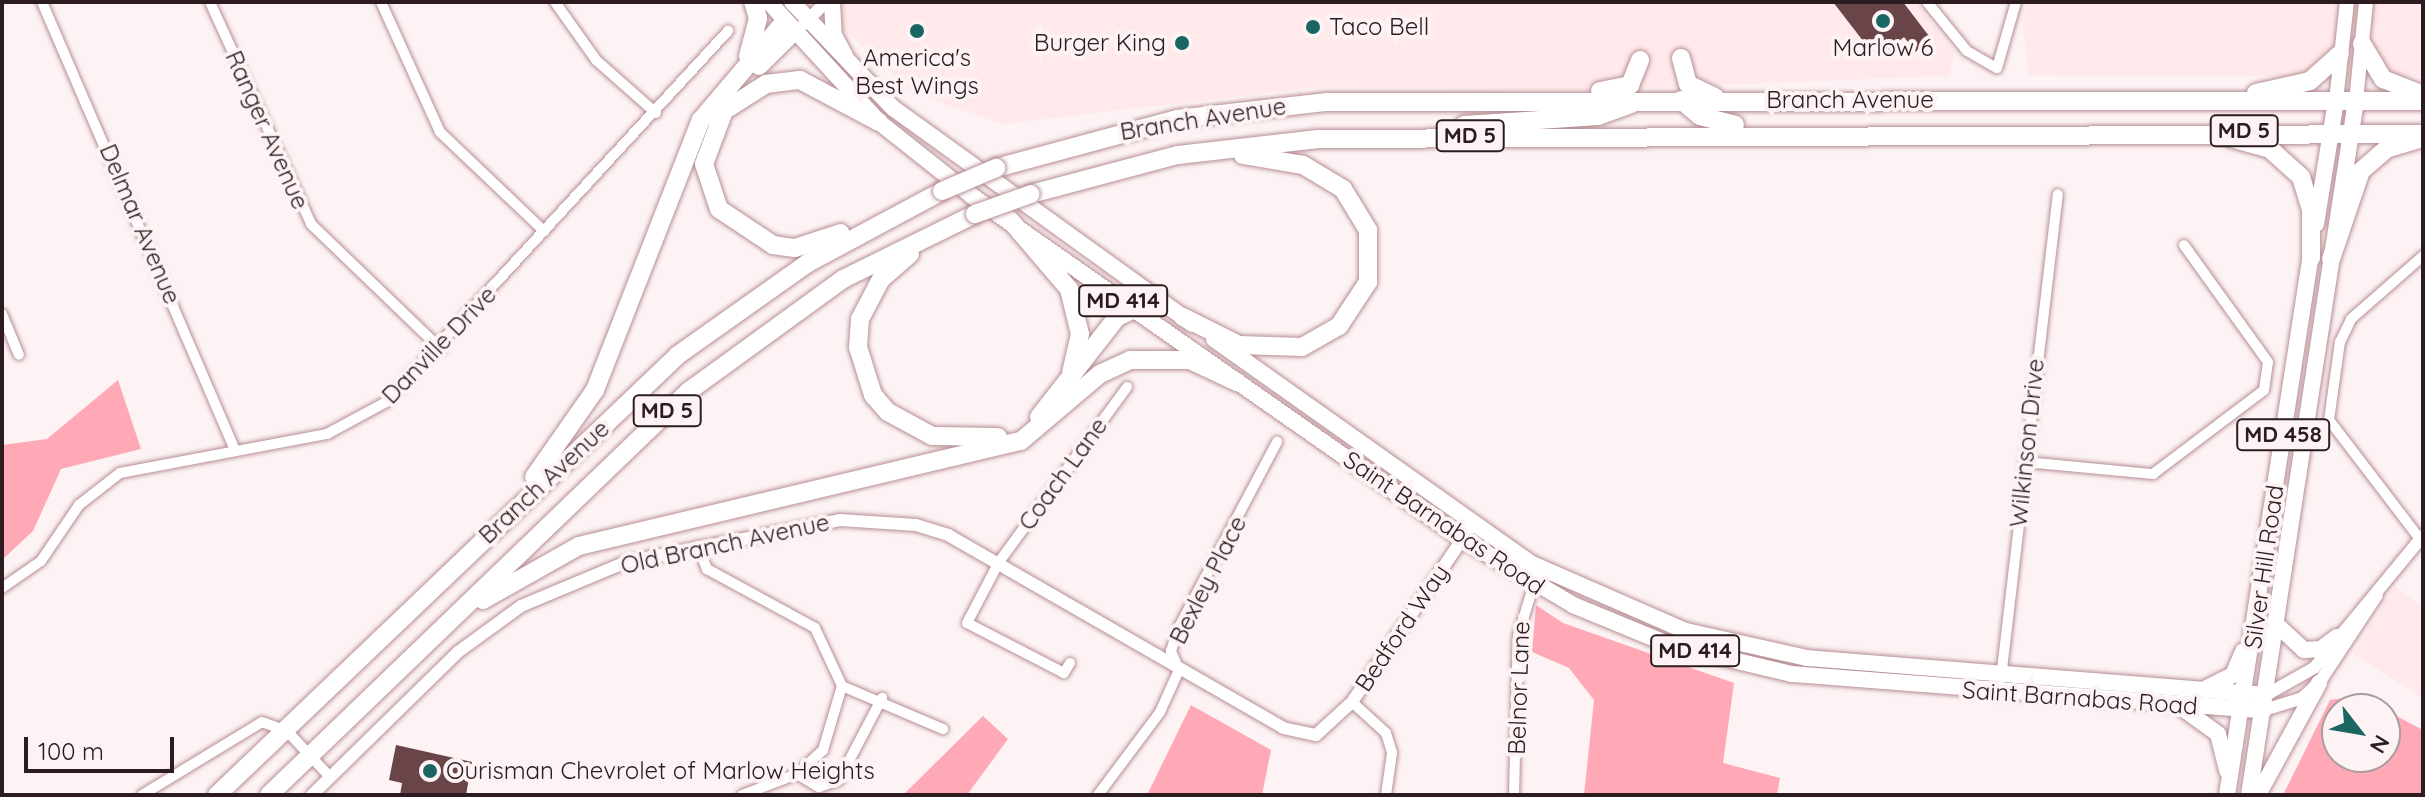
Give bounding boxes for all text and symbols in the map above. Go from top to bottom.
marker: Marlow 6 [1874,12,1892,30]
place label: Taco Bell [1329,13,1429,41]
marker: Taco Bell [1304,18,1322,36]
marker: America's Best Wings [908,22,926,40]
place label: Burger King [1034,29,1166,57]
marker: Burger King [1173,34,1191,52]
place label: Marlow 6 [1833,34,1933,62]
place label: America's Best Wings [855,44,979,100]
street label: Ranger Avenue [219,46,315,214]
street label: Branch Avenue [1766,86,1934,114]
street label: Branch Avenue [1118,92,1288,146]
road number: MD 5 [2208,113,2280,149]
road number: MD 5 [1434,118,1506,154]
street label: Delmar Avenue [93,140,187,308]
street label: Danville Drive [376,280,502,410]
road number: MD 414 [1077,283,1169,319]
street label: Wilkinson Drive [2004,357,2050,529]
road number: MD 5 [631,393,703,429]
street label: Coach Lane [1013,412,1113,536]
street label: Branch Avenue [473,414,615,550]
road number: MD 458 [2235,417,2331,453]
street label: Saint Barnabas Road [1338,445,1550,601]
street label: Silver Hill Road [2238,483,2290,651]
street label: Old Branch Avenue [618,508,832,580]
street label: Bexley Place [1163,511,1253,649]
street label: Bedford Way [1349,559,1455,697]
street label: Belnor Lane [1502,621,1536,755]
road number: MD 414 [1649,633,1741,669]
street label: Saint Barnabas Road [1961,675,2199,721]
north arrow [2321,693,2401,773]
scale bar [28,721,178,771]
text: N [2364,730,2396,758]
text: 100 m [38,736,104,766]
place label: Ourisman Chevrolet of Marlow Heights [446,757,875,785]
marker: Ourisman Chevrolet of Marlow Heights [421,762,439,780]

